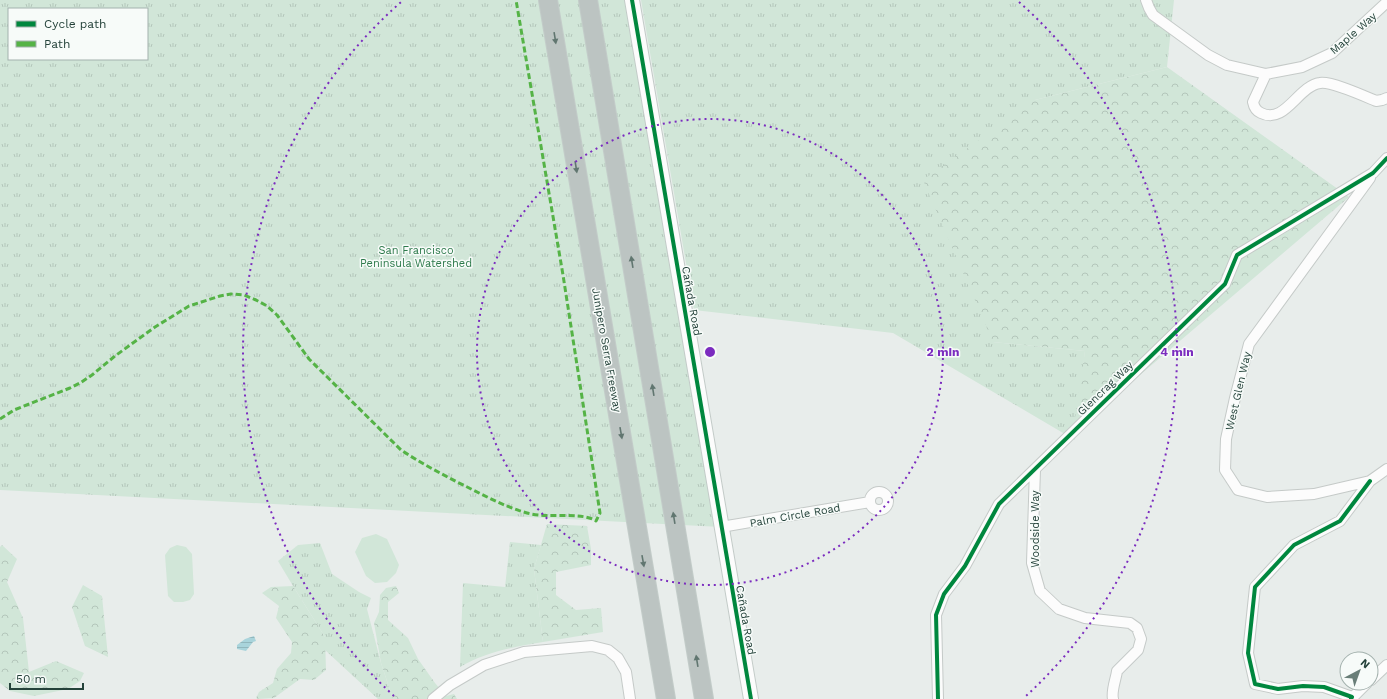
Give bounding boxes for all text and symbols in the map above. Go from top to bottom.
legend [8,8,148,60]
street label: Maple Way [1327,9,1379,57]
text: Cycle path [44,17,106,31]
one-way arrow [552,32,558,45]
text: Path [44,37,70,51]
one-way arrow [573,161,579,173]
park label: San Francisco Peninsula Watershed [360,244,472,270]
one-way arrow [628,256,634,268]
street label: Cañada Road [679,265,704,337]
street label: Junipero Serra Freeway [589,287,624,414]
centre of rings [703,345,717,359]
text: 2 min [927,345,959,359]
text: 4 min [1160,345,1194,359]
street label: West Glen Way [1223,350,1254,432]
street label: Glencrag Way [1075,358,1136,418]
one-way arrow [650,384,656,396]
one-way arrow [618,427,624,439]
street label: Woodside Way [1029,490,1042,568]
street label: Palm Circle Road [749,501,841,530]
one-way arrow [671,512,677,525]
one-way arrow [640,555,646,567]
street label: Cañada Road [733,584,758,656]
north arrow [1339,651,1379,691]
one-way arrow [694,654,700,667]
text: N [1358,656,1373,671]
scale bar [10,665,83,691]
text: 50 m [16,672,46,686]

